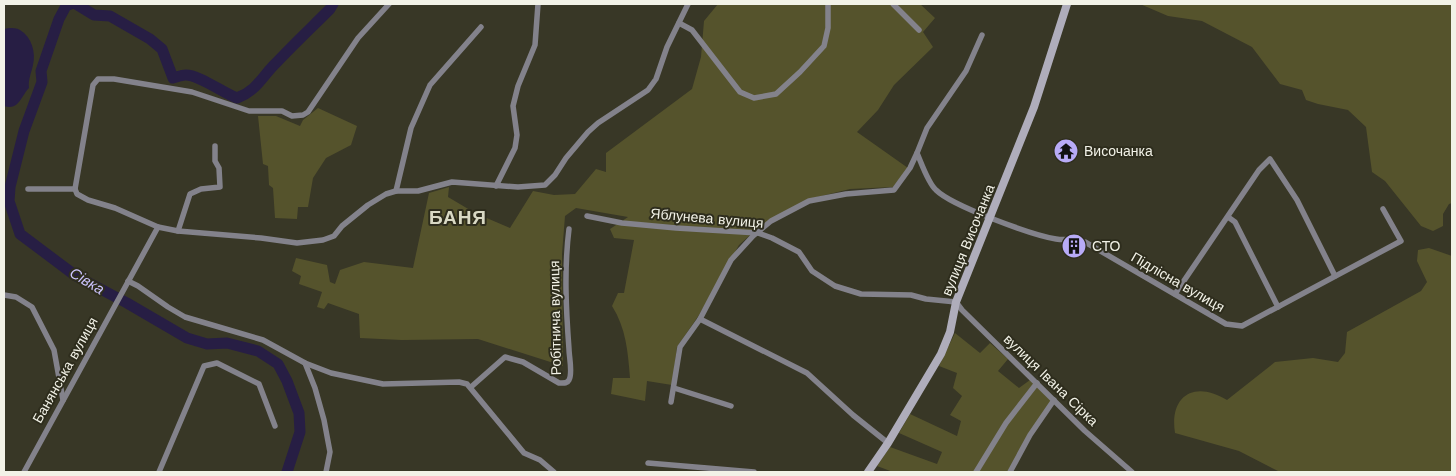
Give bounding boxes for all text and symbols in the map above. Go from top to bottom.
temple icon: Височанка [1053,138,1079,164]
place label: Височанка [1084,143,1153,159]
street label: вулиця Височанка [938,182,998,298]
street label: Яблунева вулиця [650,205,764,231]
district label: БАНЯ [429,206,487,229]
building icon: СТО [1061,233,1087,259]
place label: СТО [1092,238,1121,254]
street label: Підлісна вулиця [1128,249,1228,315]
street label: Робітнича вулиця [546,260,564,376]
water label: Сівка [66,264,108,298]
street label: Банянська вулиця [29,314,101,426]
street label: вулиця Івана Сірка [1001,331,1102,429]

